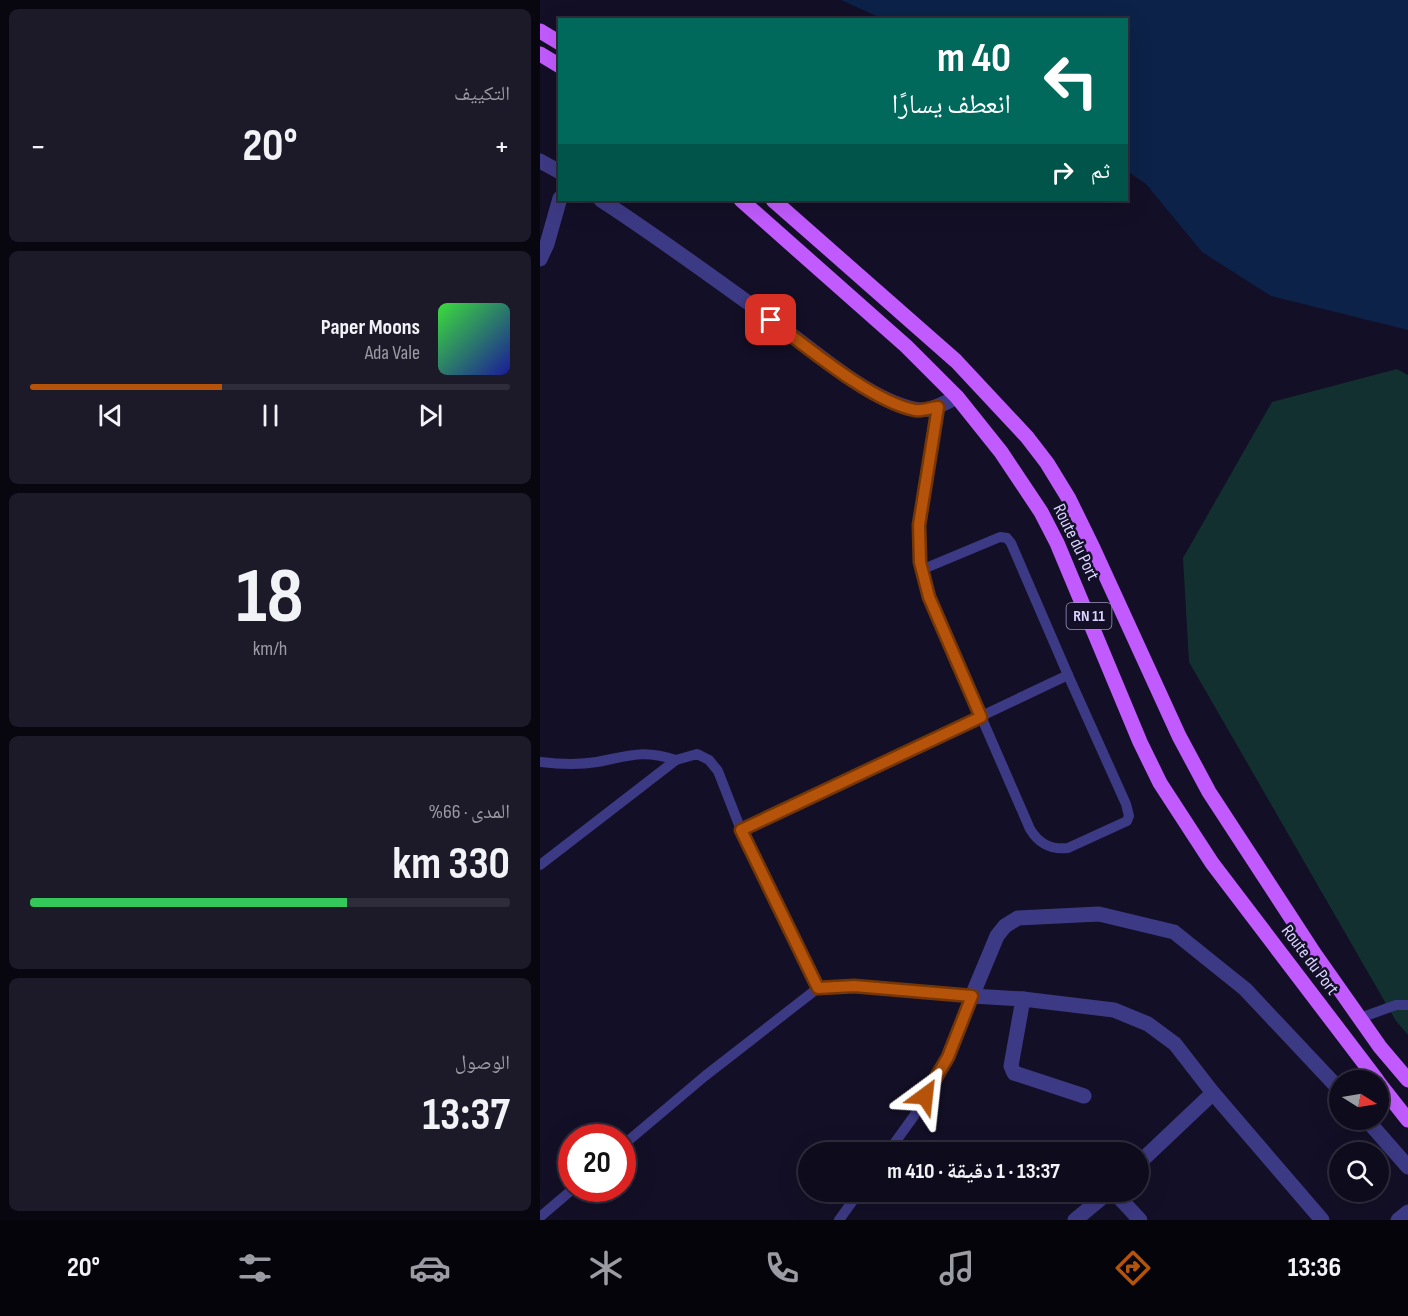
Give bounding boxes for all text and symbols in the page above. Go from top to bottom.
text: 40 m [937,33,1011,84]
icon: left [1032,42,1110,120]
text: التكييف [454,82,510,106]
text: انعطف يسارًا [892,89,1011,121]
text: 20° [242,119,298,174]
text: − [30,127,46,167]
text: + [494,127,510,167]
icon: right [1046,156,1079,189]
text: ثم [1091,158,1110,185]
pin [745,294,796,345]
icon: arrive [754,303,787,336]
text: Paper Moons [321,314,420,341]
text: Ada Vale [365,341,420,365]
icon: previous [94,399,127,432]
icon: pause [254,399,287,432]
icon: next [414,399,447,432]
street label: Route du Port [1049,500,1104,584]
text: 18 [236,551,304,644]
road number: RN 11 [1066,603,1112,629]
text: km/h [253,637,287,661]
text: المدى · 66% [429,800,510,824]
text: 330 km [392,837,510,892]
street label: Route du Port [1277,921,1343,1000]
text: الوصول [455,1051,510,1075]
position arrow [893,1064,957,1128]
north arrow [1329,1070,1389,1130]
map controls [1329,1070,1389,1202]
text: 13:37 [422,1088,510,1143]
speed limit sign: 20 [558,1124,636,1202]
button: search [1329,1142,1389,1202]
text: 13:37 · 1 دقيقة · 410 m [887,1158,1060,1185]
icon: filters [234,1247,276,1289]
icon: car [409,1247,451,1289]
icon: climate [585,1247,627,1289]
icon: phone [761,1247,803,1289]
icon: music [936,1247,978,1289]
icon: directions [1112,1247,1154,1289]
text: 20° [67,1252,100,1284]
text: 13:36 [1288,1252,1341,1284]

